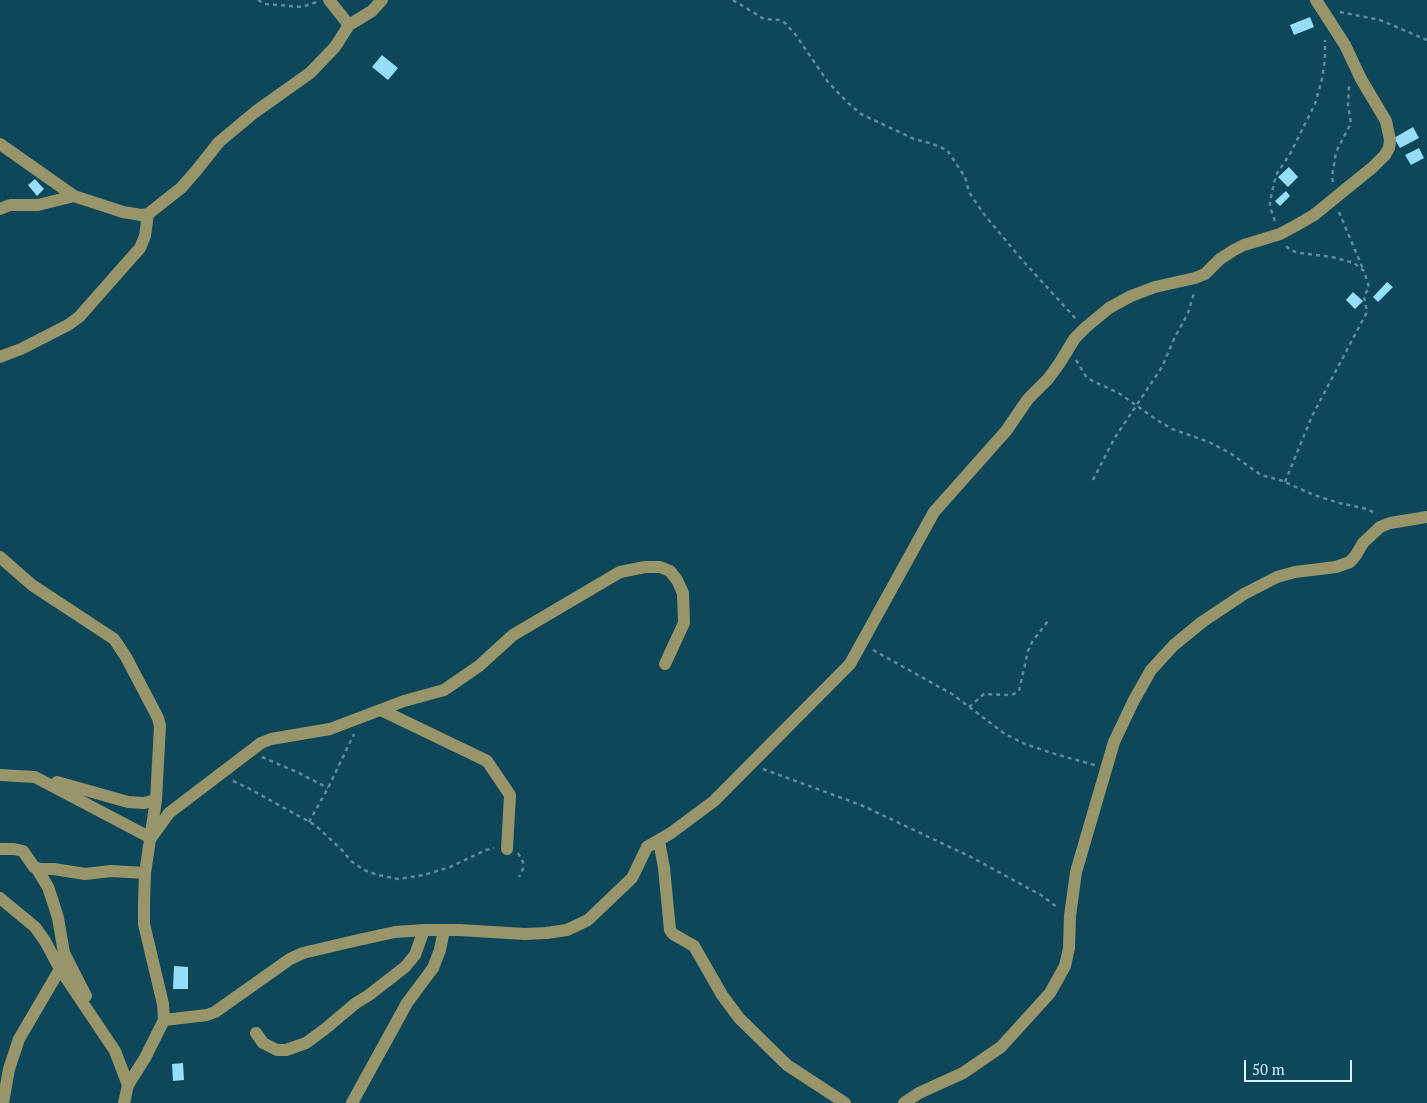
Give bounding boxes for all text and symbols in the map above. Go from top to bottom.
scale bar [1247,1050,1354,1082]
text: 50 m [1252,1059,1285,1079]

